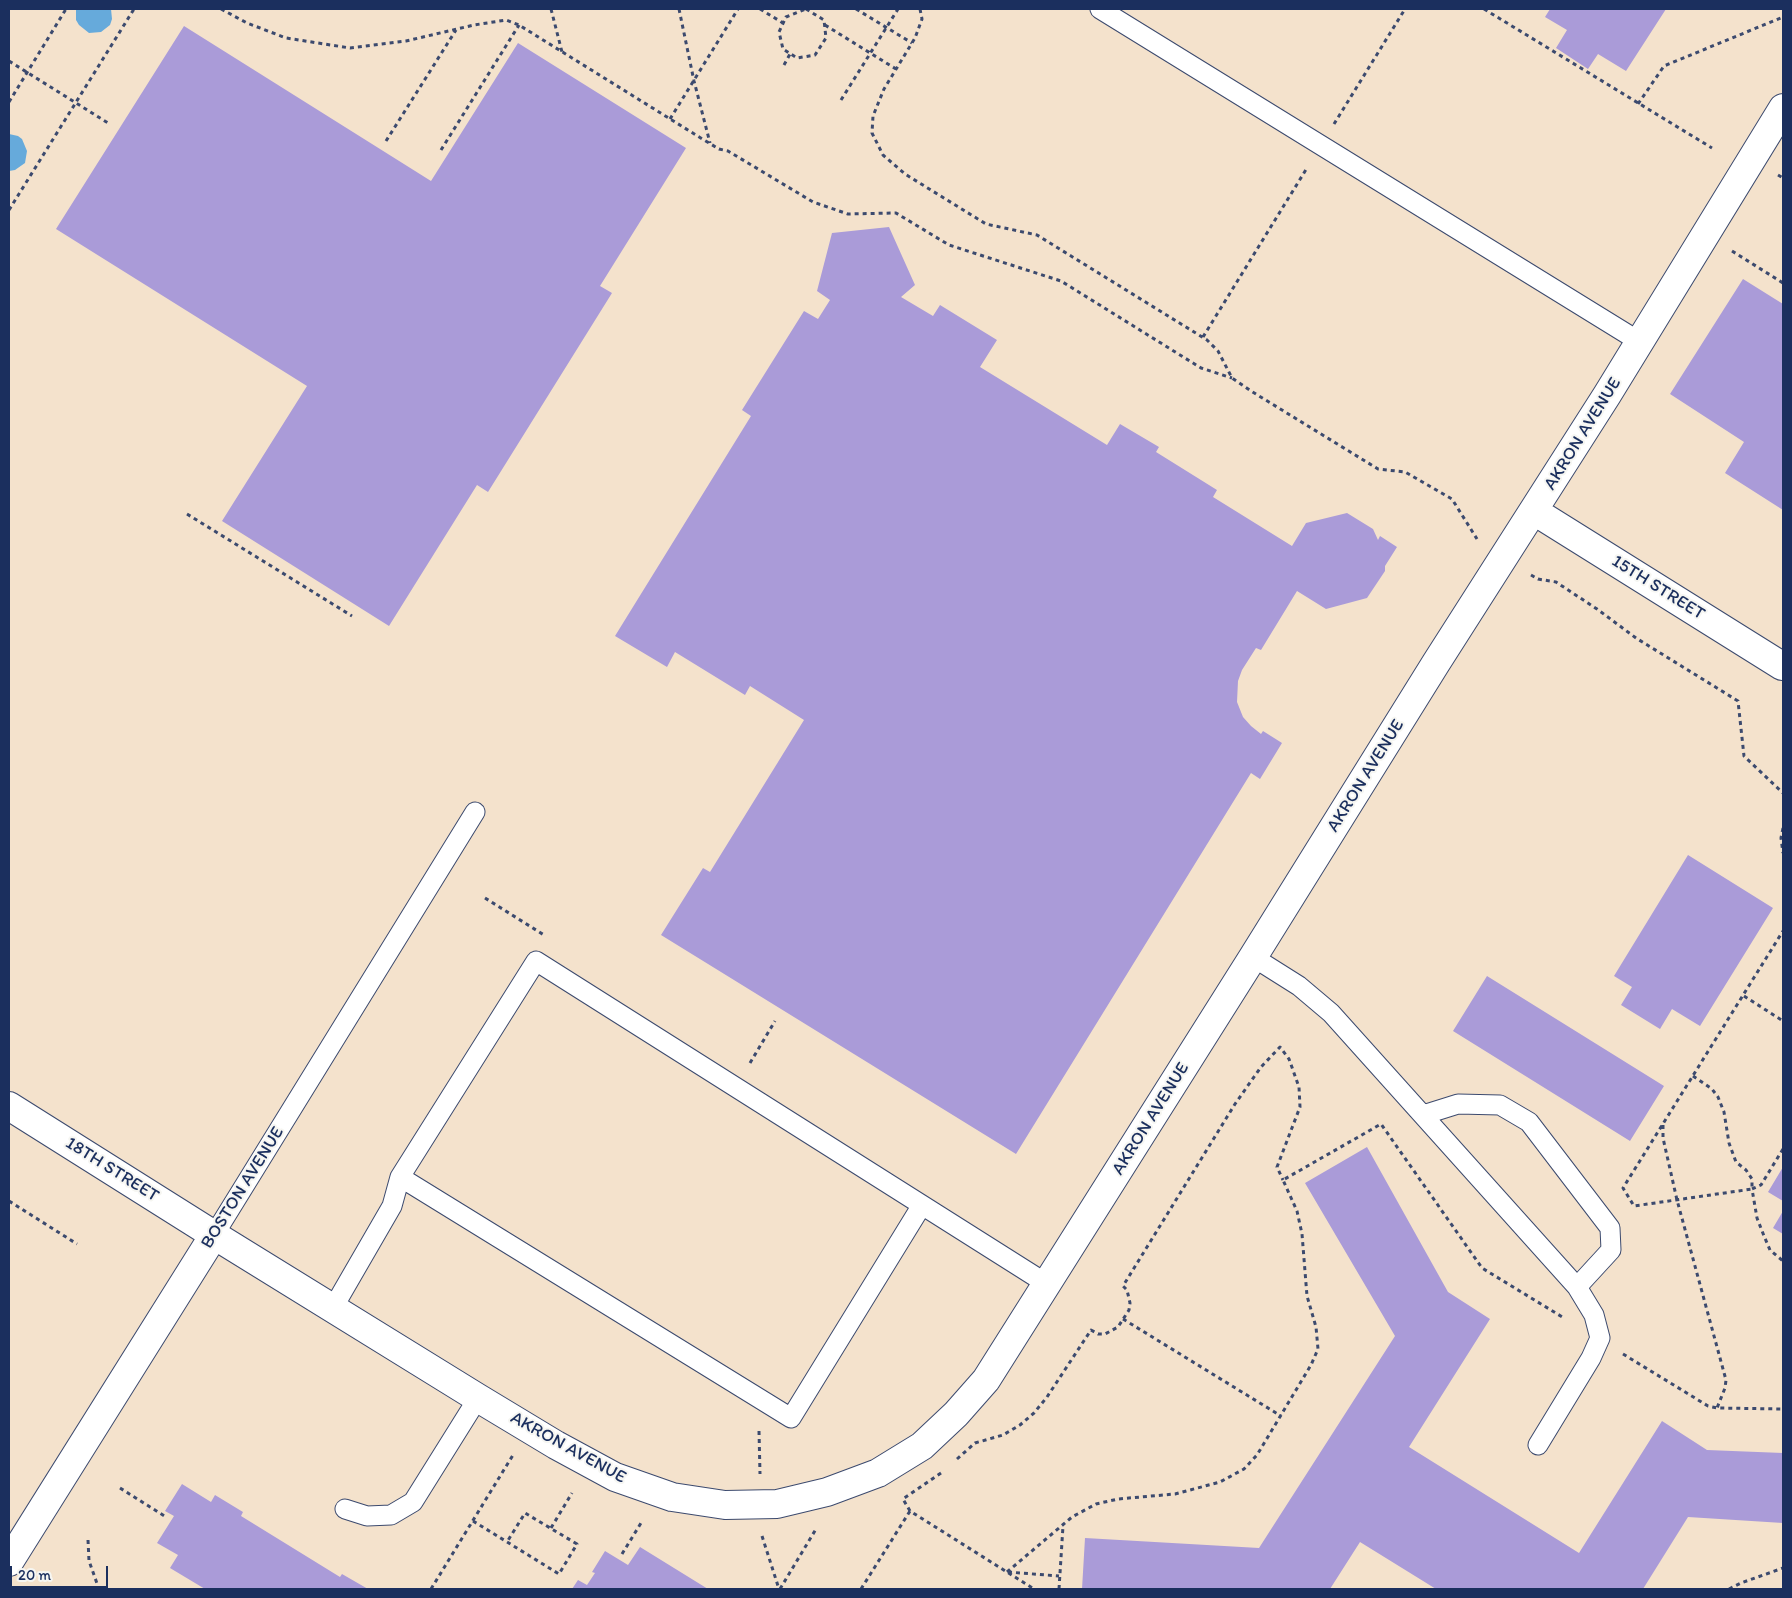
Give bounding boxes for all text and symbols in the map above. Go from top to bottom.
street label: AKRON AVENUE [1540,374,1626,494]
street label: 15TH STREET [1607,551,1709,625]
street label: AKRON AVENUE [1323,716,1409,836]
street label: AKRON AVENUE [1108,1059,1194,1179]
street label: BOSTON AVENUE [197,1123,289,1253]
street label: 18TH STREET [61,1133,163,1207]
street label: AKRON AVENUE [506,1407,630,1489]
scale bar [12,1556,110,1588]
text: 20 m [18,1566,51,1584]

